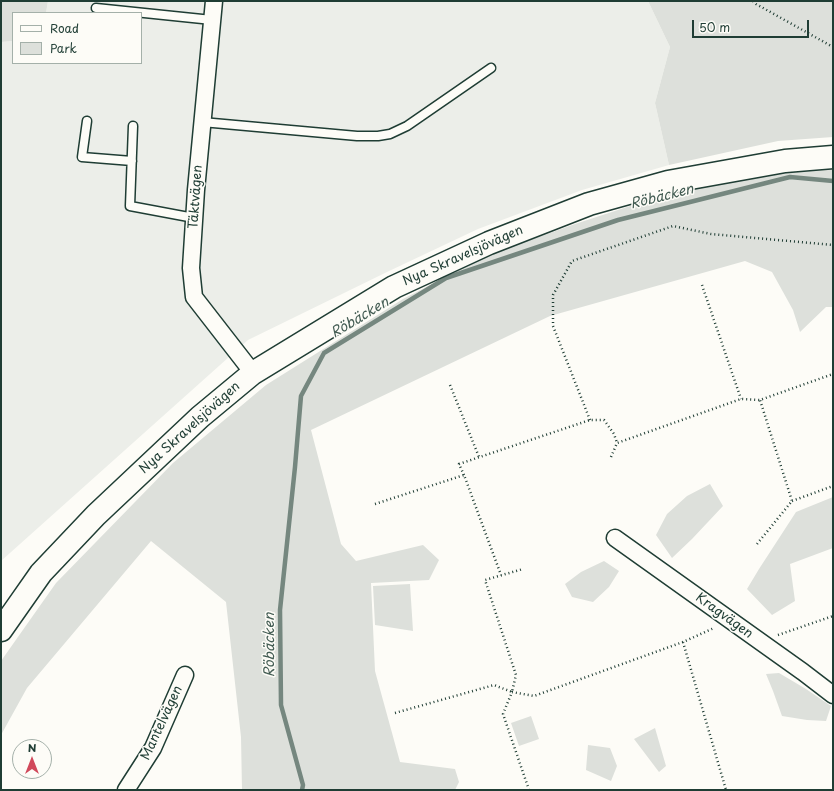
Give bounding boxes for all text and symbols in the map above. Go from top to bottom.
legend [12,12,142,64]
scale bar [694,12,811,38]
text: 50 m [699,18,730,36]
text: Road [50,19,79,37]
text: Park [50,39,77,57]
street label: Täktvägen [186,164,206,230]
water label: Röbäcken [629,181,695,213]
street label: Nya Skravelsjövägen [400,222,526,290]
water label: Röbäcken [328,294,392,342]
street label: Nya Skravelsjövägen [136,379,244,477]
street label: Kragvägen [692,590,756,642]
water label: Röbäcken [262,613,278,677]
street label: Mantelvägen [138,683,186,763]
north arrow [12,739,52,779]
text: N [28,739,36,756]

